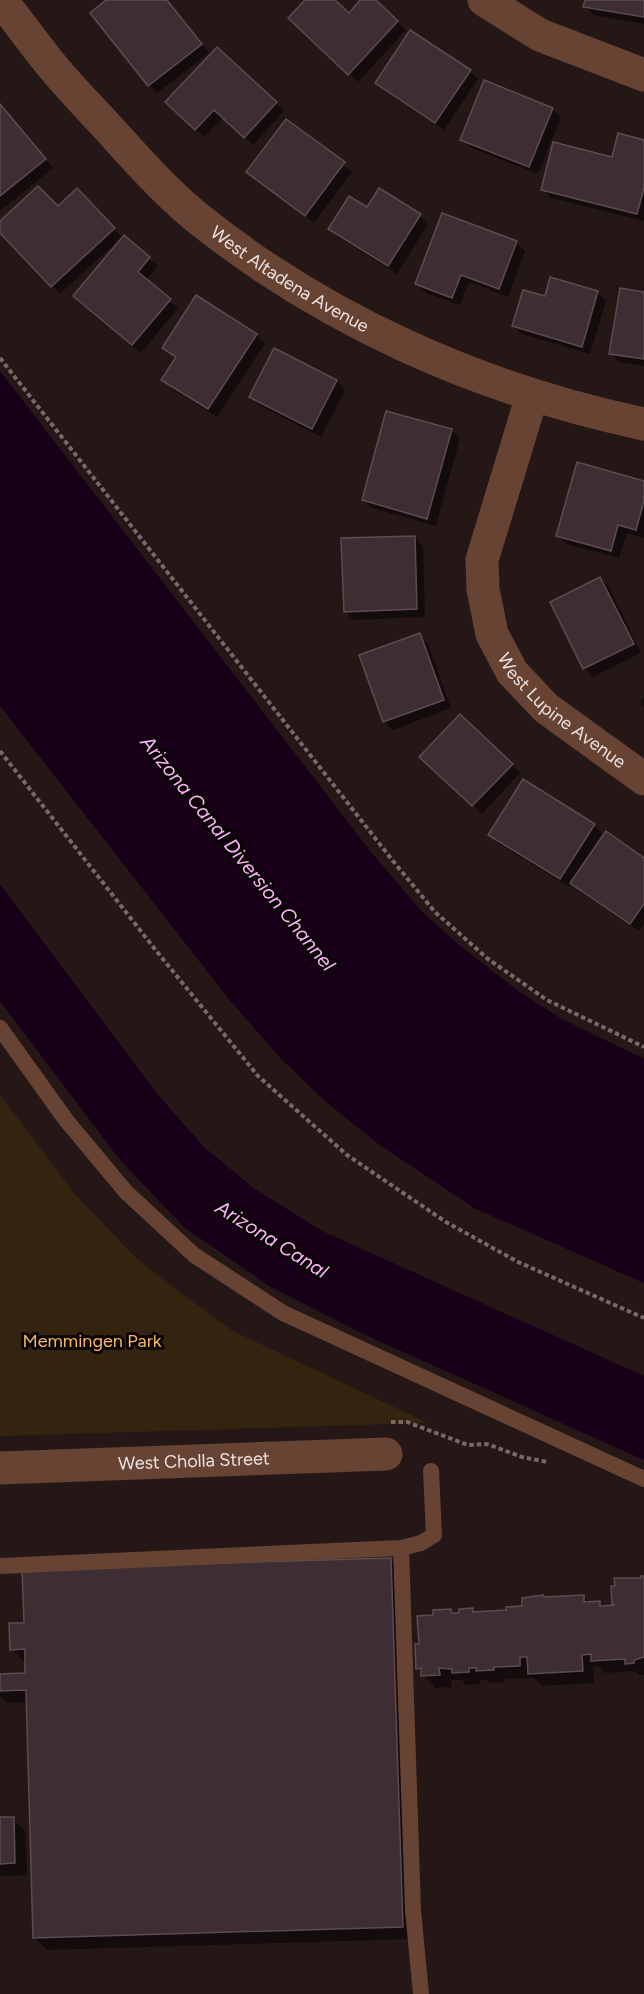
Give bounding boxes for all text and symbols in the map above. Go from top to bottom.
street label: West Altadena Avenue [206,221,373,337]
street label: West Lupine Avenue [493,649,630,773]
water label: Arizona Canal Diversion Channel [135,730,341,976]
water label: Arizona Canal [211,1194,333,1283]
park label: Memmingen Park [22,1330,162,1352]
street label: West Cholla Street [118,1447,270,1475]

